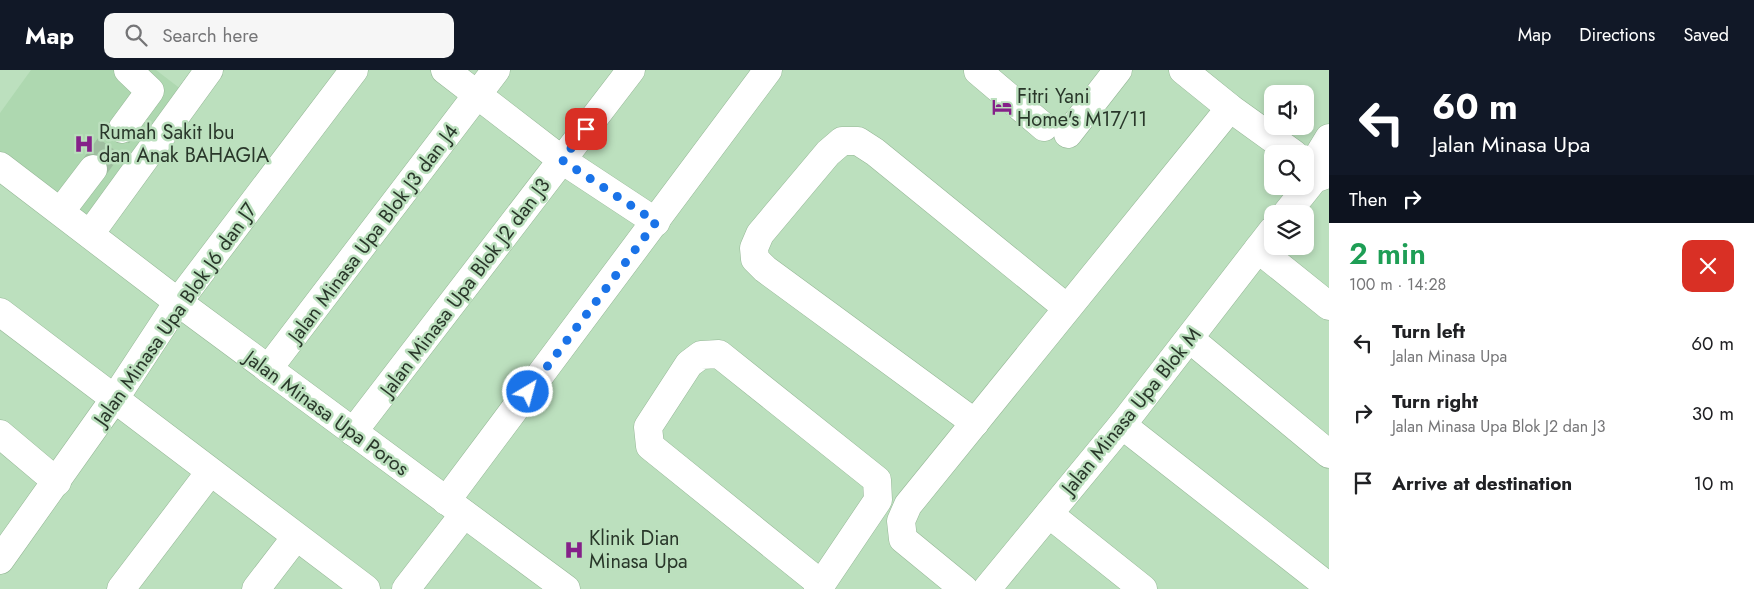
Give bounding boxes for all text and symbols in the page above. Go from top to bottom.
search box [104,13,454,58]
text: Map [25,18,74,53]
icon: search [122,21,150,49]
text: Search here [162,22,258,49]
text: Map [1518,22,1551,48]
text: Directions [1579,22,1655,48]
text: Saved [1683,22,1729,48]
place label: Fitri Yani Home's M17/11 [1017,82,1147,134]
text: 60 m [1432,82,1518,132]
map controls [1264,85,1314,255]
button: sound [1264,85,1314,135]
icon: left [1349,90,1414,155]
hotel icon: Fitri Yani Home's M17/11 [991,96,1013,118]
pin [565,108,607,150]
icon: arrive [572,115,600,143]
place label: Rumah Sakit Ibu dan Anak BAHAGIA [99,118,270,170]
street label: Jalan Minasa Upa Blok J3 dan J4 [280,118,466,351]
text: Jalan Minasa Upa [1432,128,1590,160]
hospital icon: Rumah Sakit Ibu dan Anak BAHAGIA [73,133,95,155]
button: search [1264,145,1314,195]
street label: Jalan Minasa Upa Blok J2 dan J3 [372,172,557,405]
icon: right [1398,185,1426,213]
text: Then [1349,186,1388,213]
street label: Jalan Minasa Upa Blok J6 dan J7 [85,196,264,434]
button: layers [1264,205,1314,255]
text: 2 min [1349,232,1426,275]
button: close [1682,240,1734,292]
text: 100 m · 14:28 [1349,273,1446,296]
text: Turn left [1392,318,1465,345]
street label: Jalan Minasa Upa Blok M [1053,322,1208,503]
icon: left [1349,329,1377,357]
text: 60 m [1691,330,1734,357]
street label: Jalan Minasa Upa Poros [236,342,415,483]
text: Jalan Minasa Upa [1392,345,1507,368]
position arrow [501,365,553,417]
text: Turn right [1392,388,1478,415]
icon: right [1349,399,1377,427]
text: 30 m [1692,400,1734,427]
text: Jalan Minasa Upa Blok J2 dan J3 [1392,415,1605,438]
icon: arrive [1349,469,1377,497]
text: Arrive at destination [1392,470,1572,497]
text: 10 m [1694,470,1734,497]
place label: Klinik Dian Minasa Upa [589,524,688,576]
hospital icon: Klinik Dian Minasa Upa [563,539,585,561]

